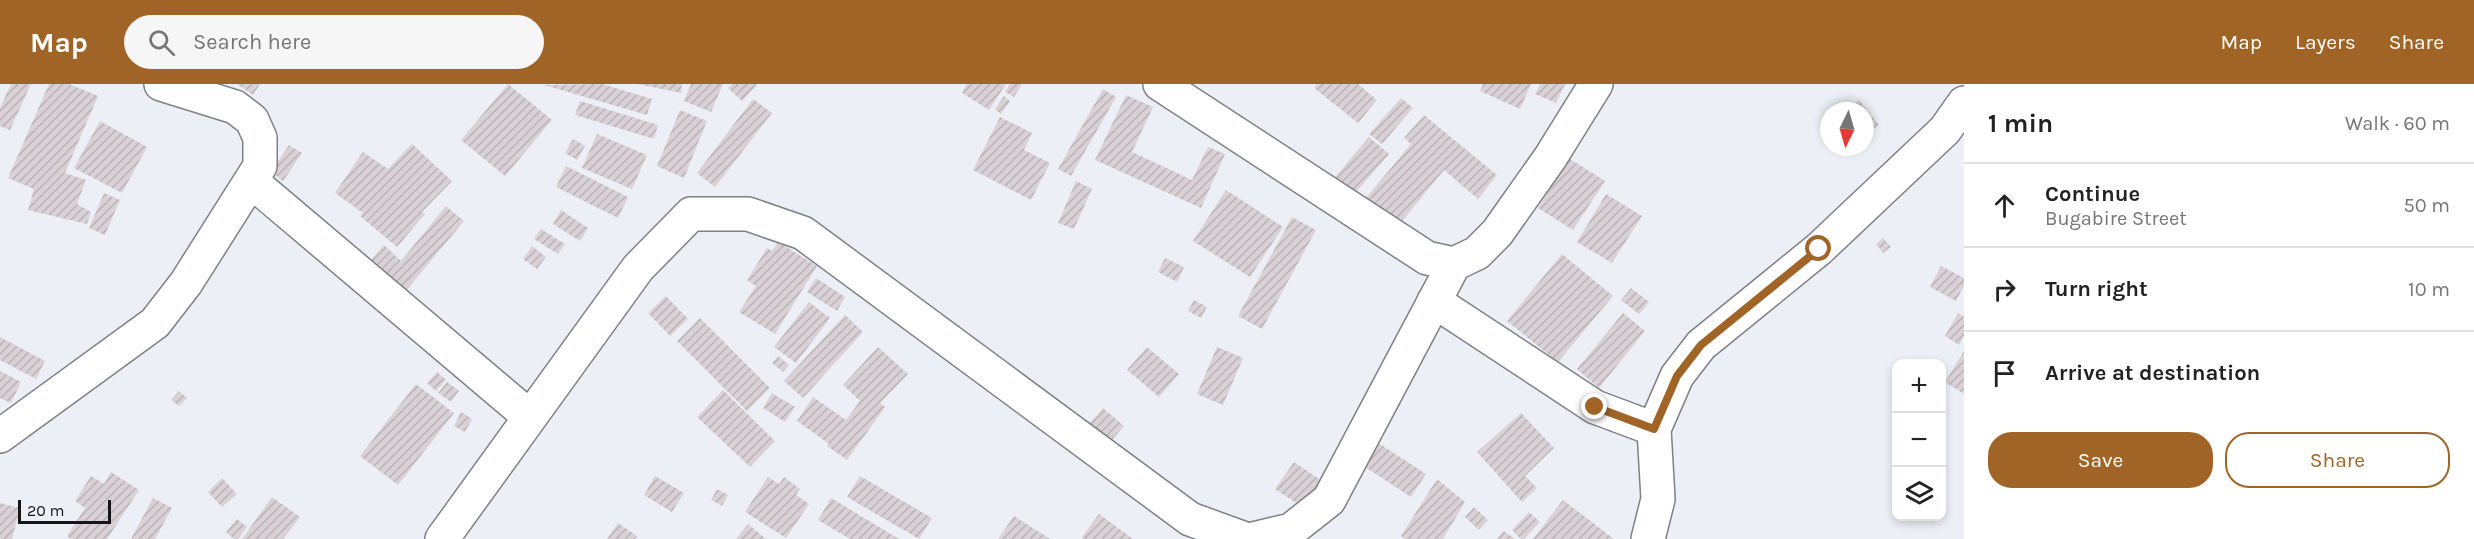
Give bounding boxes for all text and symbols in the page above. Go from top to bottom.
search box [124,15,544,69]
text: Map [30,26,88,59]
icon: search [145,26,178,59]
text: Search here [193,29,311,55]
text: Map [2220,30,2262,54]
text: Layers [2295,30,2356,54]
text: Share [2389,30,2444,54]
north arrow [1820,102,1874,156]
text: 1 min [1988,108,2053,139]
text: Walk · 60 m [2345,112,2450,135]
text: Continue [2045,181,2140,207]
icon: ahead [1988,189,2021,222]
text: 50 m [2403,194,2450,217]
text: Bugabire Street [2045,207,2187,230]
route start [1805,235,1831,261]
icon: right [1988,273,2021,306]
text: Turn right [2045,276,2148,302]
text: 10 m [2408,278,2450,301]
icon: arrive [1988,357,2021,390]
map controls [1892,359,1946,521]
button: + [1892,359,1946,413]
text: Arrive at destination [2045,360,2260,386]
route end [1581,393,1607,419]
button: − [1892,413,1946,467]
button: Save [1988,432,2213,488]
button: Share [2225,432,2450,488]
button: layers [1892,467,1946,521]
scale bar [18,497,111,524]
text: 20 m [27,501,65,520]

